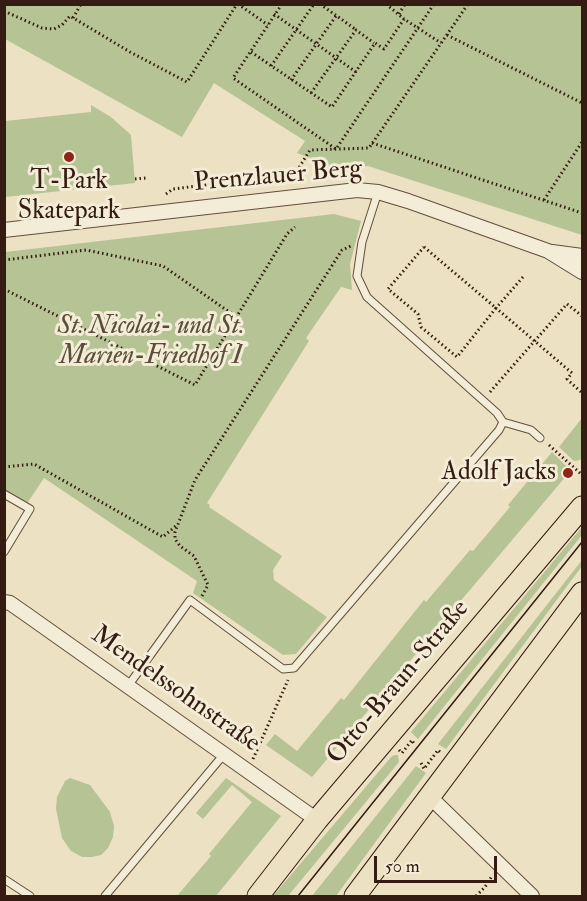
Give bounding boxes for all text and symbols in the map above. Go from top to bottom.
marker: T-Park Skatepark [62,150,76,164]
street label: Prenzlauer Berg [193,154,363,200]
place label: T-Park Skatepark [18,166,120,228]
park label: St. Nicolai- und St. Marien-Friedhof I [57,311,245,372]
place label: Adolf Jacks [441,457,556,489]
marker: Adolf Jacks [561,466,575,480]
street label: Otto-Braun-Straße [321,595,477,771]
street label: Mendelssohnstraße [85,620,265,760]
scale bar [377,844,500,882]
text: 50 m [385,855,420,878]

